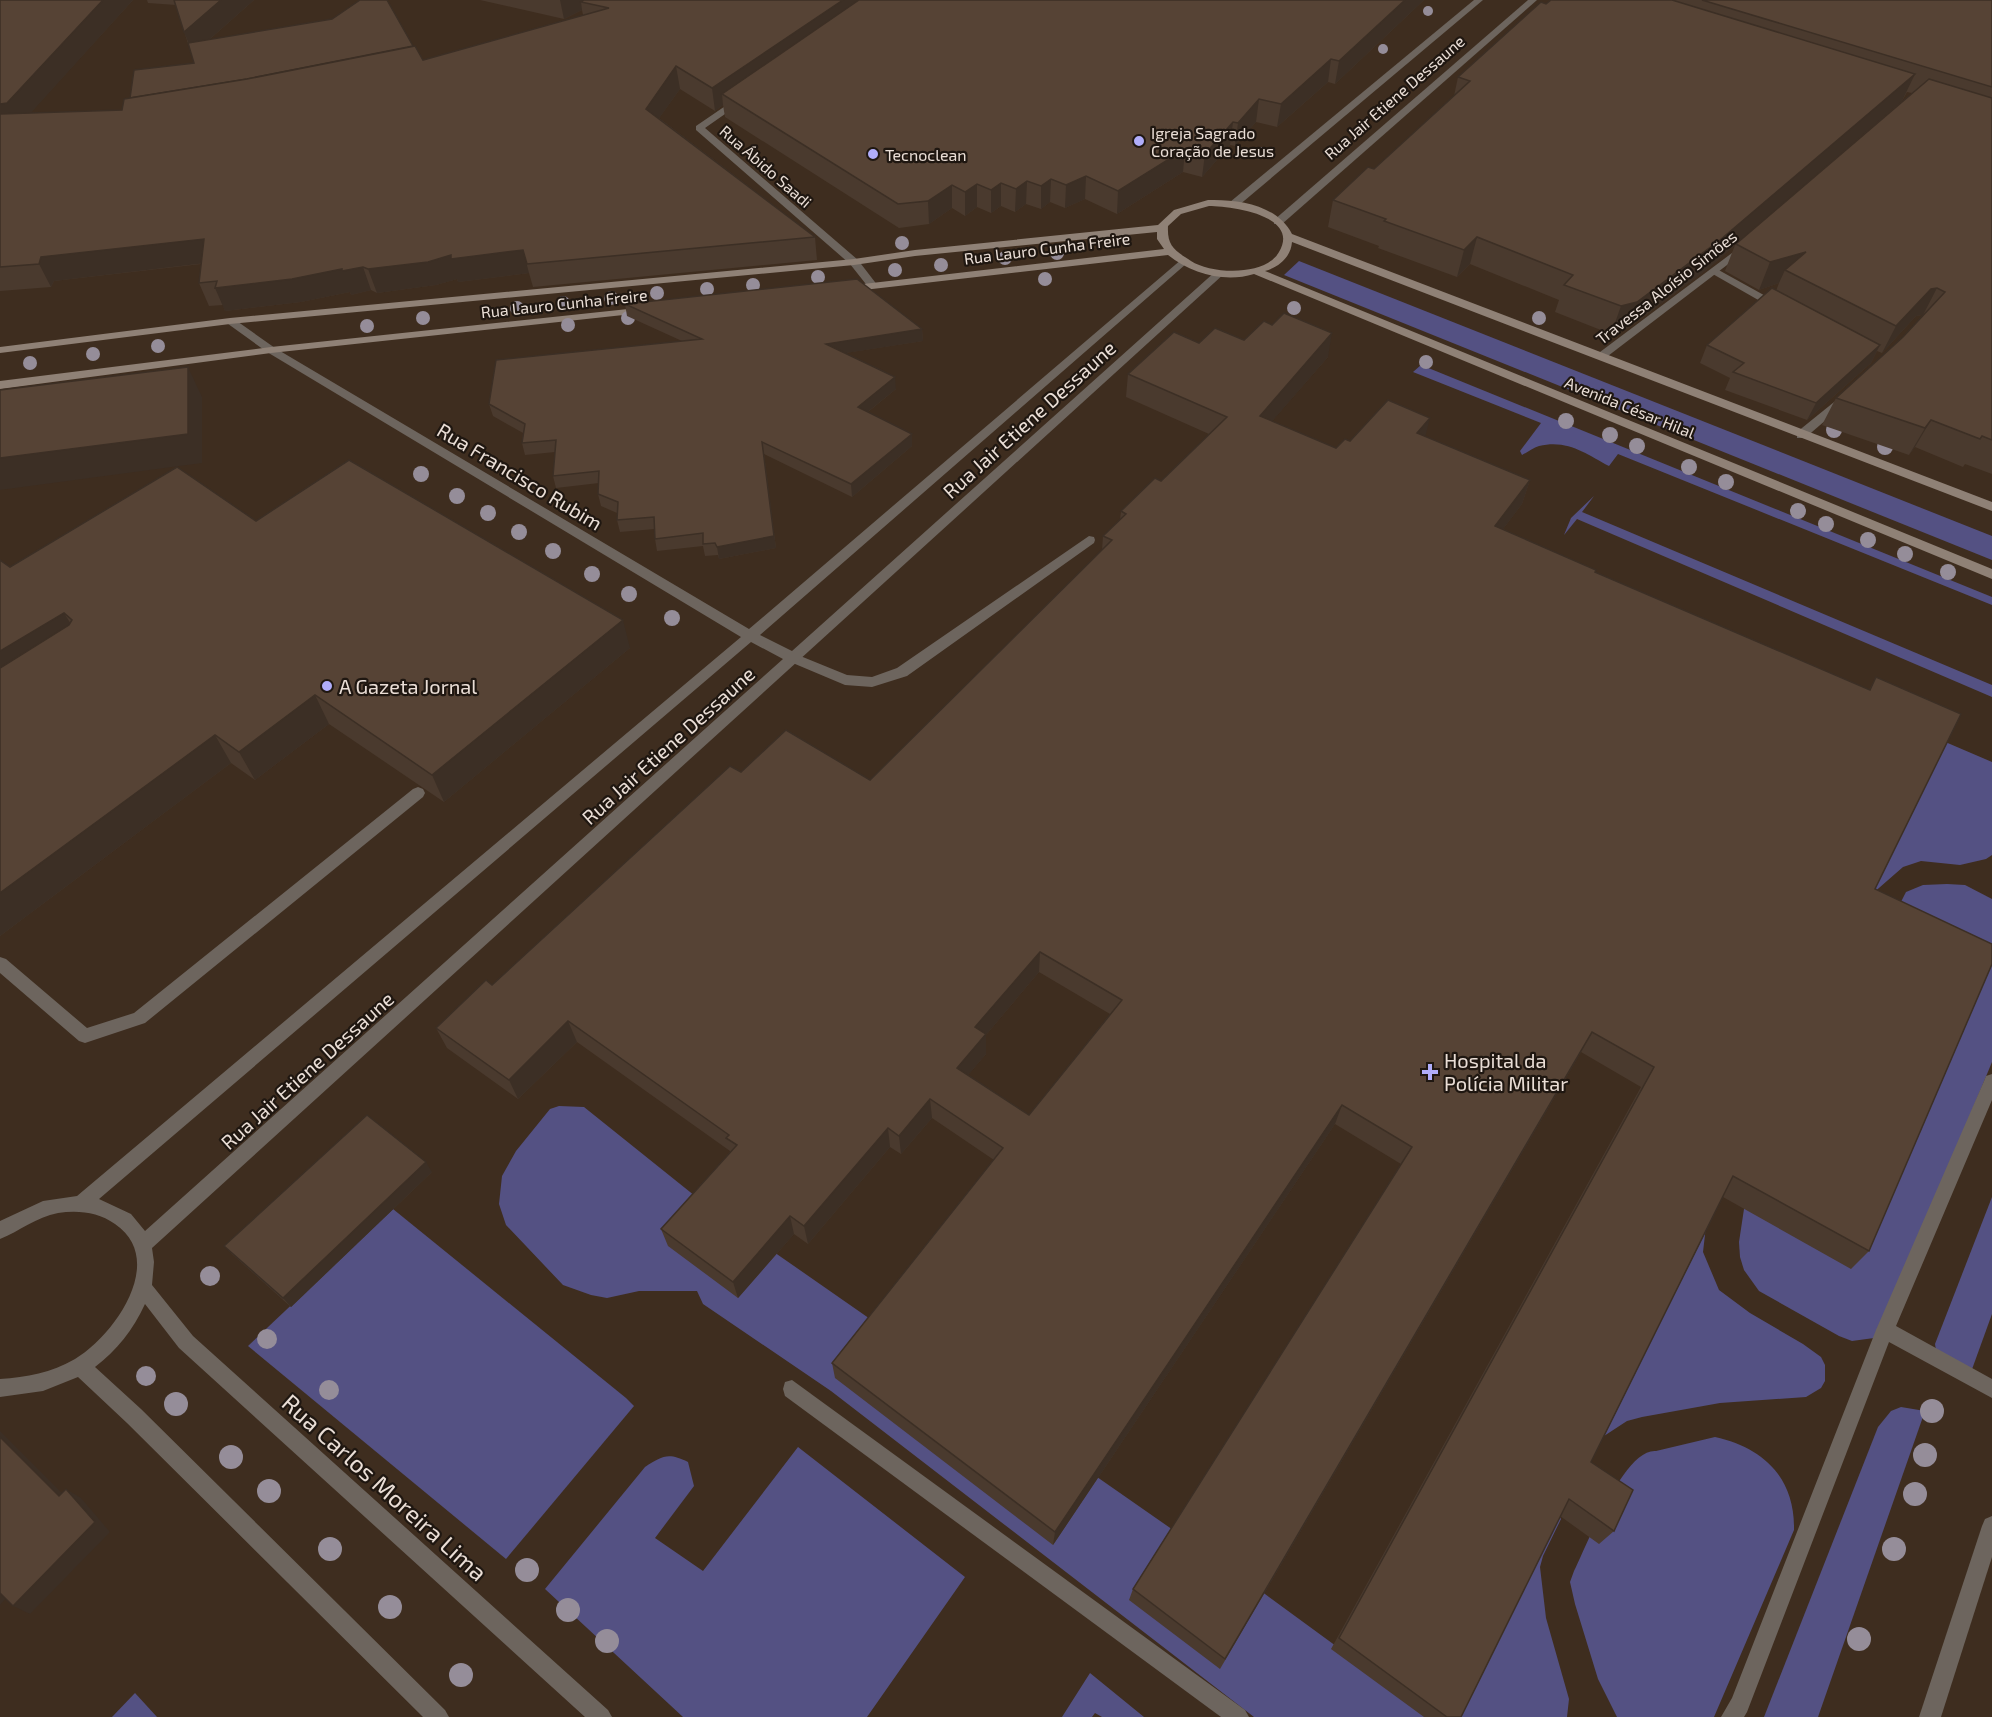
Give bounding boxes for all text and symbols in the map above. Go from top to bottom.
street label: Rua Jair Etiene Dessaune [1320,31,1468,163]
street label: Rua Ábido Saadi [716,121,816,211]
place label: Igreja Sagrado Coração de Jesus [1151,123,1274,161]
marker: Igreja Sagrado Coração de Jesus [1132,134,1146,148]
place label: Tecnoclean [885,145,967,164]
marker: Tecnoclean [866,147,880,161]
street label: Travessa Aloísio Simões [1592,226,1740,348]
street label: Rua Lauro Cunha Freire [963,228,1131,268]
street label: Rua Lauro Cunha Freire [480,285,648,321]
street label: Rua Jair Etiene Dessaune [938,335,1120,503]
street label: Avenida César Hilal [1562,372,1698,442]
street label: Rua Francisco Rubim [433,417,607,535]
street label: Rua Jair Etiene Dessaune [577,661,759,829]
place label: A Gazeta Jornal [339,674,477,698]
marker: A Gazeta Jornal [320,679,334,693]
street label: Rua Jair Etiene Dessaune [216,986,398,1154]
place label: Hospital da Polícia Militar [1444,1048,1568,1095]
marker: Hospital da Polícia Militar [1421,1063,1439,1081]
street label: Rua Carlos Moreira Lima [277,1387,493,1587]

